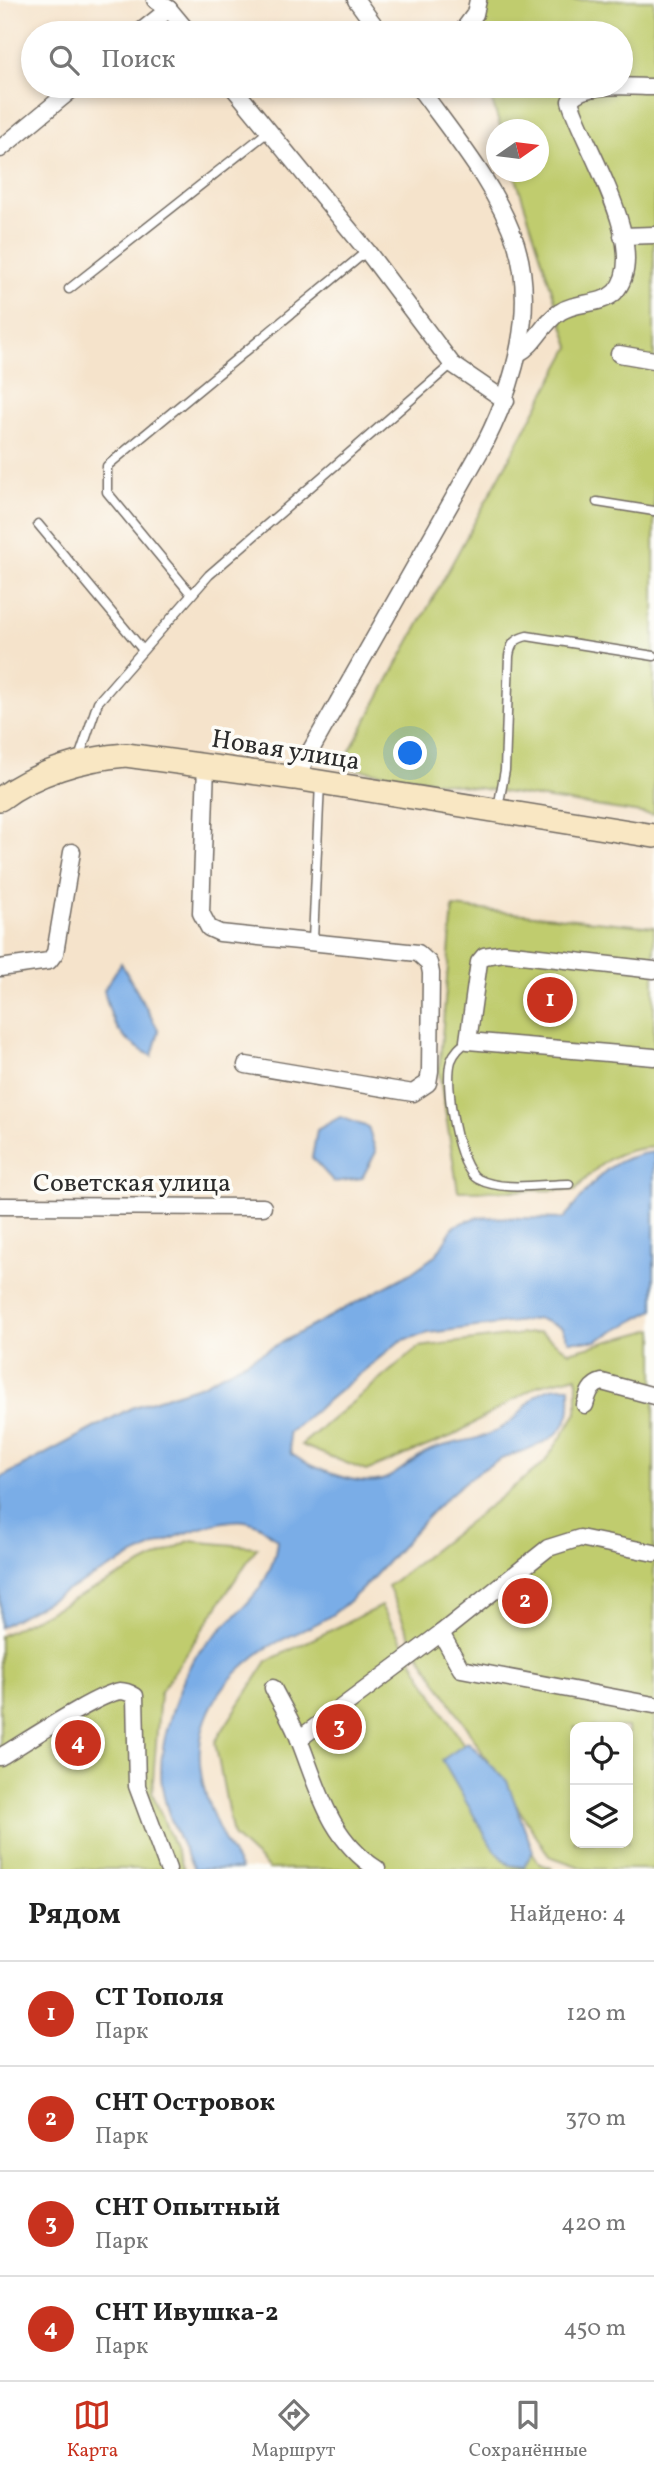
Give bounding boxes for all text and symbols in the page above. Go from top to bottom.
search box [21,21,633,98]
icon: search [45,41,83,79]
text: Поиск [101,42,175,78]
north arrow [486,119,549,182]
street label: Новая улица [209,721,363,780]
your location [393,736,427,770]
pin: 1 [527,974,573,1026]
street label: Советская улица [33,1166,231,1202]
pin: 2 [502,1575,548,1627]
pin: 3 [316,1701,362,1753]
pin: 4 [55,1717,101,1769]
map controls [570,1722,633,1848]
button: locate [570,1722,633,1785]
button: layers [570,1785,633,1848]
text: Рядом [28,1894,121,1936]
text: Найдено: 4 [509,1899,626,1931]
text: СТ Тополя [95,1980,224,2016]
text: 1 [46,1998,56,2030]
text: 120 m [566,1998,626,2030]
text: Парк [95,2016,148,2048]
text: СНТ Островок [95,2085,275,2121]
text: 2 [45,2103,57,2135]
text: 370 m [565,2103,626,2135]
text: Парк [95,2121,148,2153]
text: СНТ Опытный [95,2190,280,2226]
text: 3 [45,2208,57,2240]
text: 420 m [561,2208,626,2240]
text: Парк [95,2226,148,2258]
text: СНТ Ивушка-2 [95,2295,279,2331]
text: 4 [44,2313,58,2345]
text: 450 m [564,2313,626,2345]
text: Парк [95,2331,148,2363]
tab: Карта [67,2396,118,2464]
tab: Маршрут [252,2396,335,2464]
tab: Сохранённые [469,2396,587,2464]

